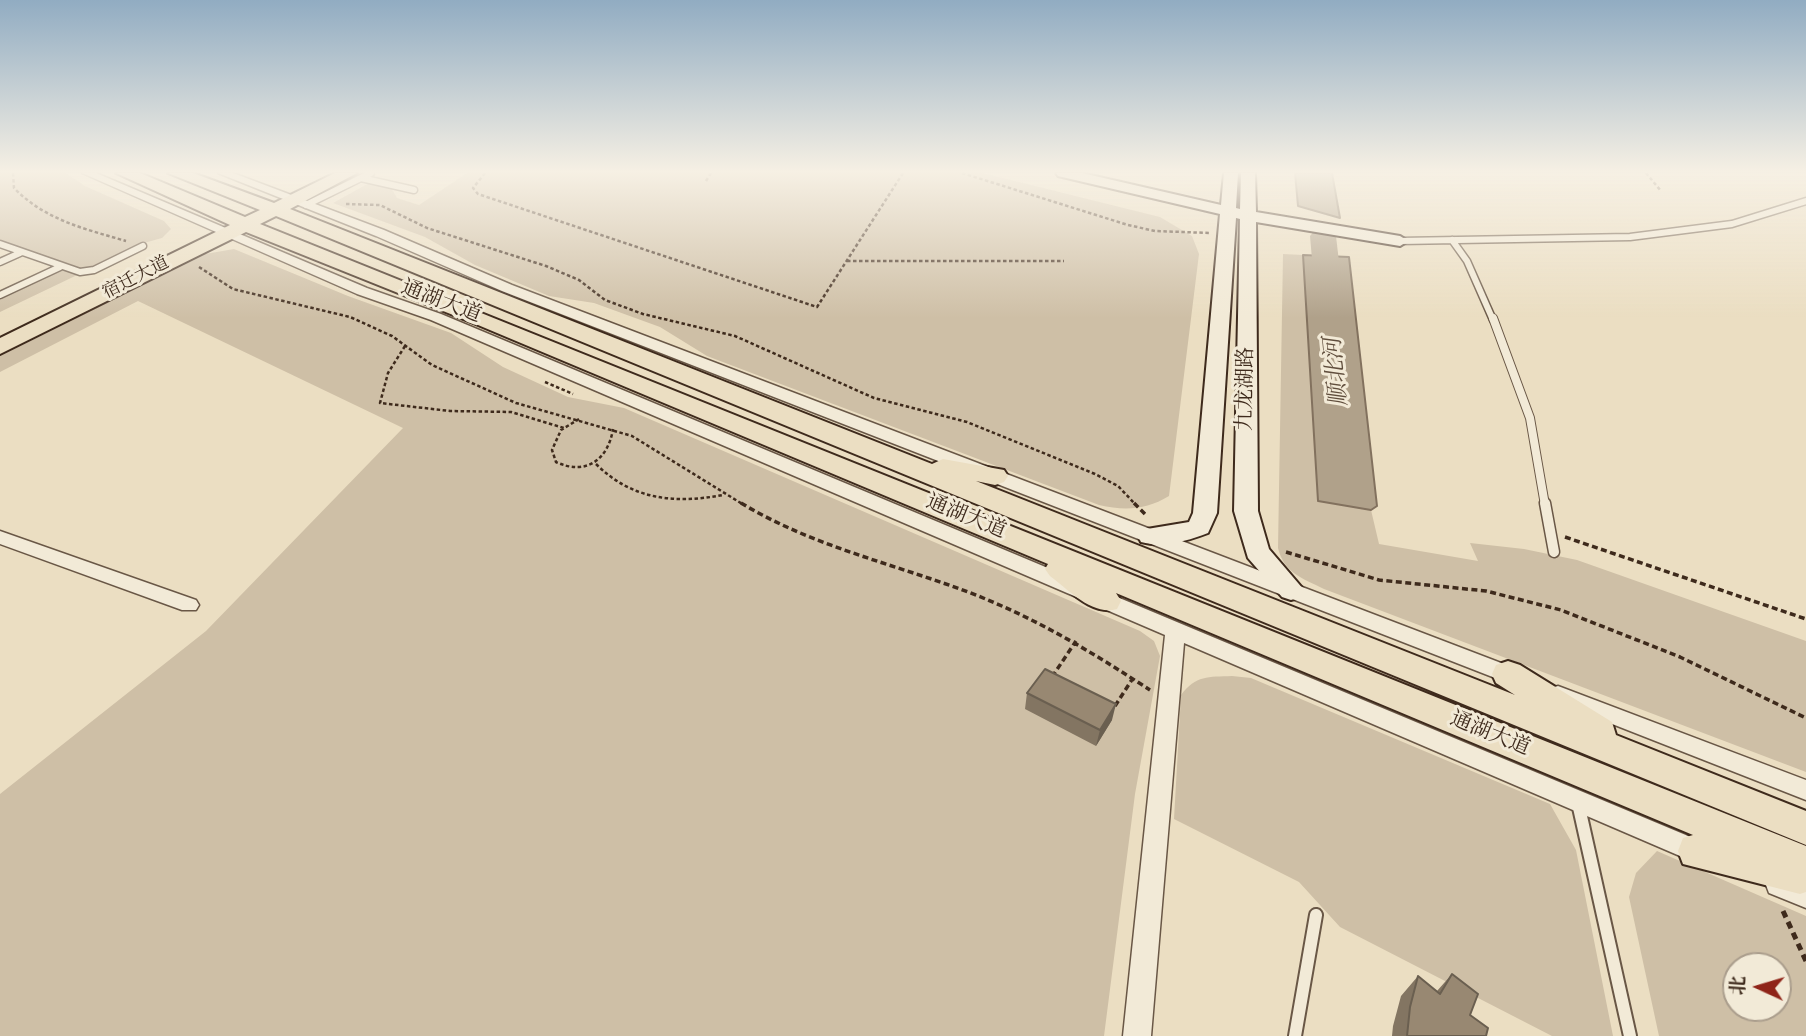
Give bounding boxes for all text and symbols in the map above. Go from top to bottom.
street label: 宿迁大道 [99,252,173,304]
street label: 通湖大道 [397,275,485,329]
water label: 顺北河 [1320,336,1354,408]
street label: 九龙湖路 [1233,347,1259,431]
street label: 通湖大道 [922,490,1010,544]
street label: 通湖大道 [1446,707,1534,761]
north arrow [1722,952,1792,1022]
text: 北 [1724,975,1752,996]

